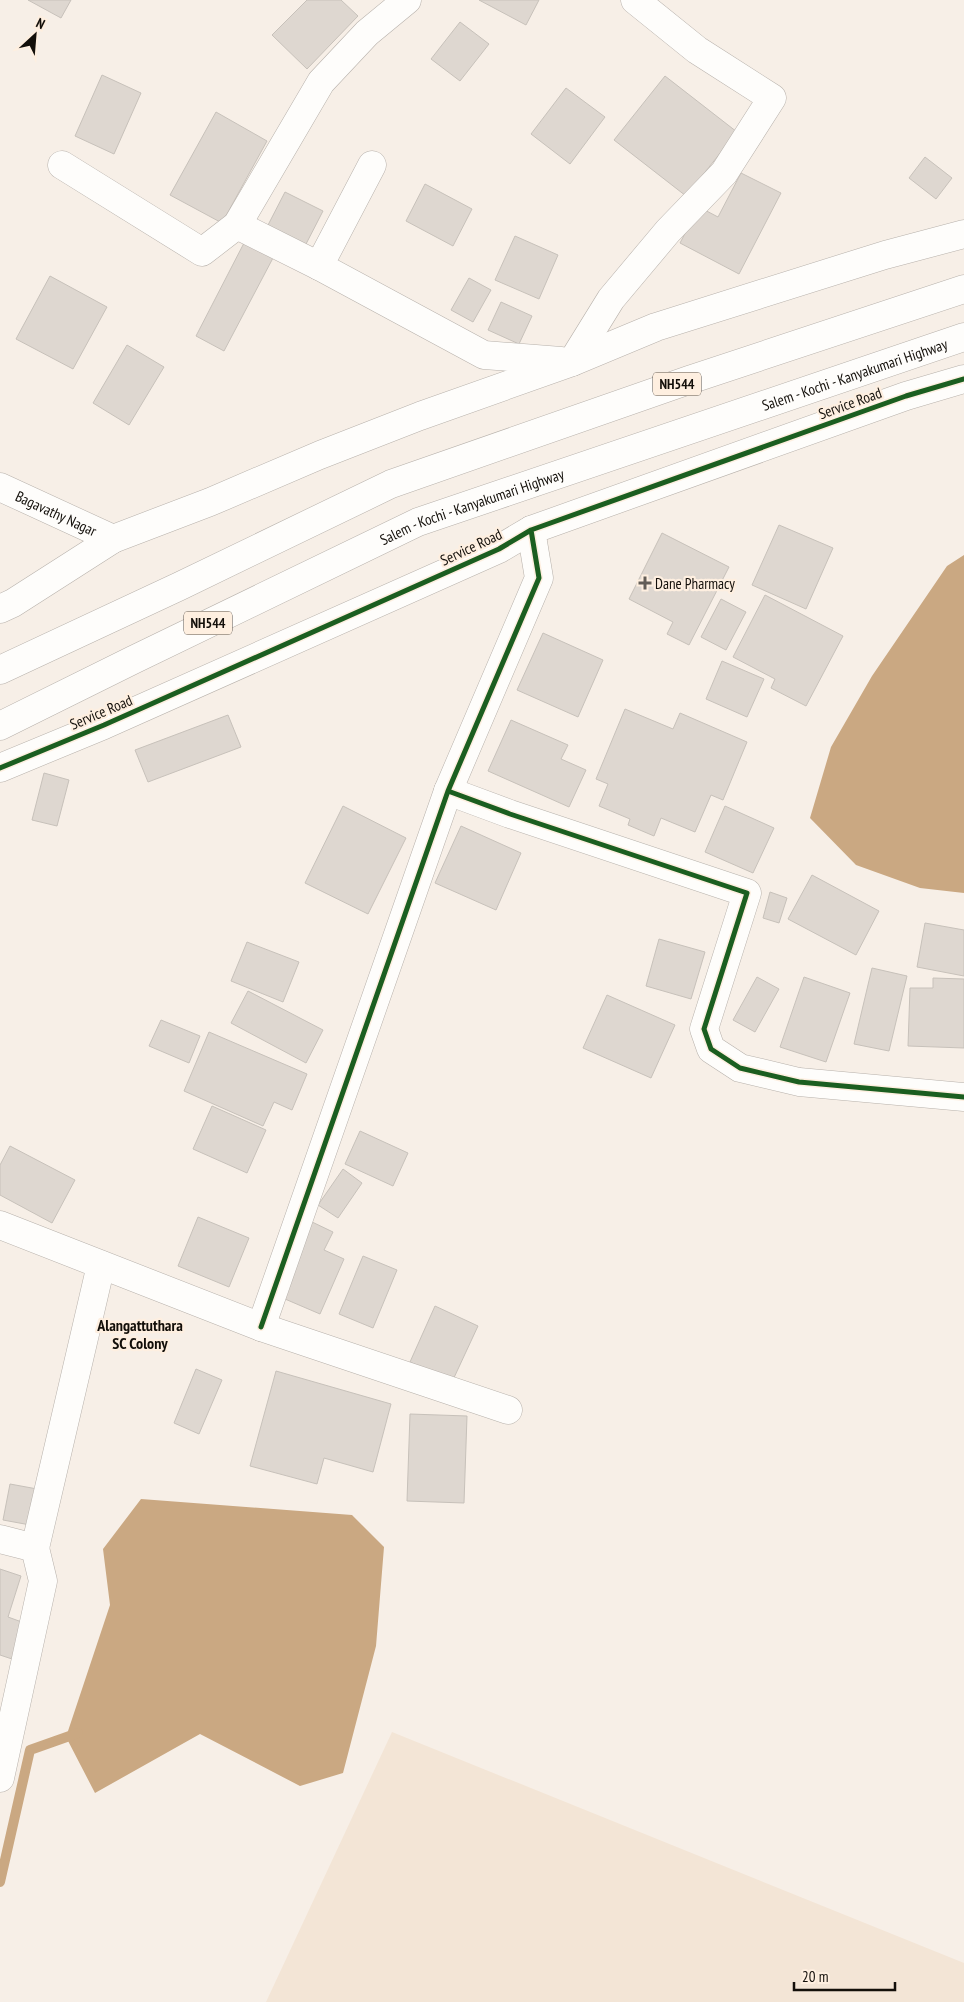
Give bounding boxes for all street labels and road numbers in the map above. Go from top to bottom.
street label: Salem - Kochi - Kanyakumari Highway [759,334,950,414]
road number: NH544 [653,372,701,396]
street label: Service Road [816,383,884,423]
street label: Salem - Kochi - Kanyakumari Highway [377,464,566,549]
street label: Bagavathy Nagar [13,486,101,540]
street label: Service Road [437,524,505,570]
road number: NH544 [184,612,232,634]
street label: Service Road [67,690,135,734]

